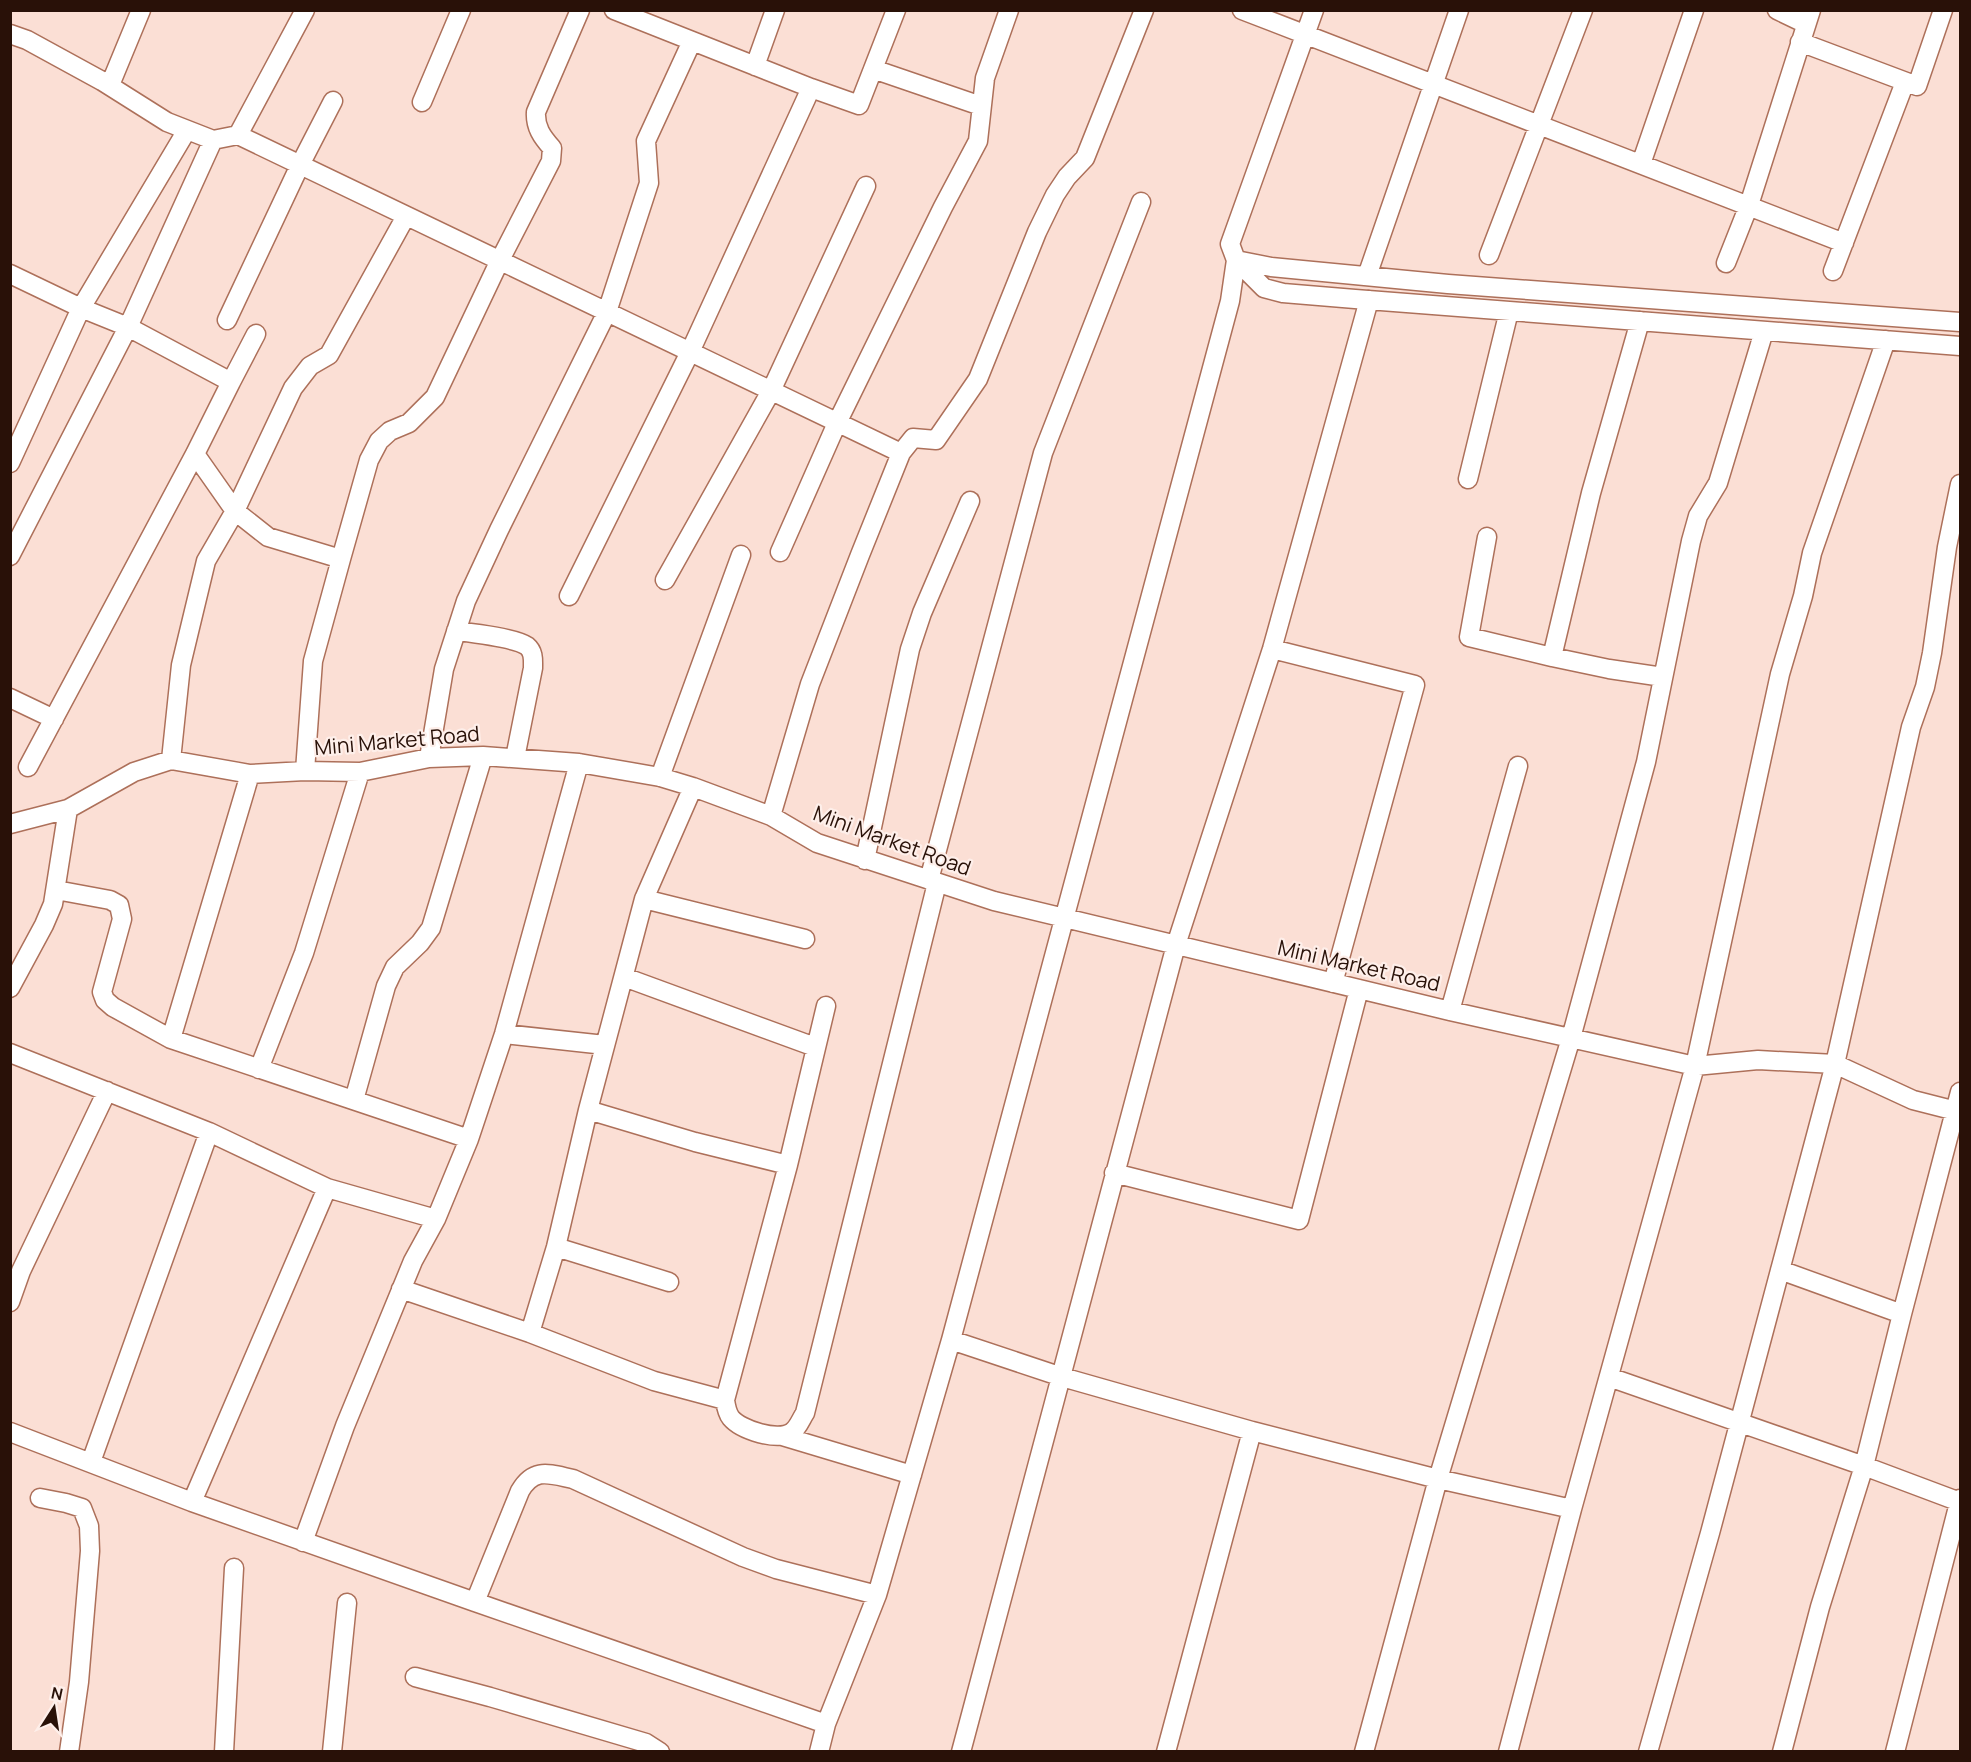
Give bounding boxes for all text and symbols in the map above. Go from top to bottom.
street label: Mini Market Road [313,719,481,761]
street label: Mini Market Road [810,799,975,882]
street label: Mini Market Road [1275,933,1443,997]
north arrow [24,1678,84,1738]
text: N [49,1681,65,1705]

